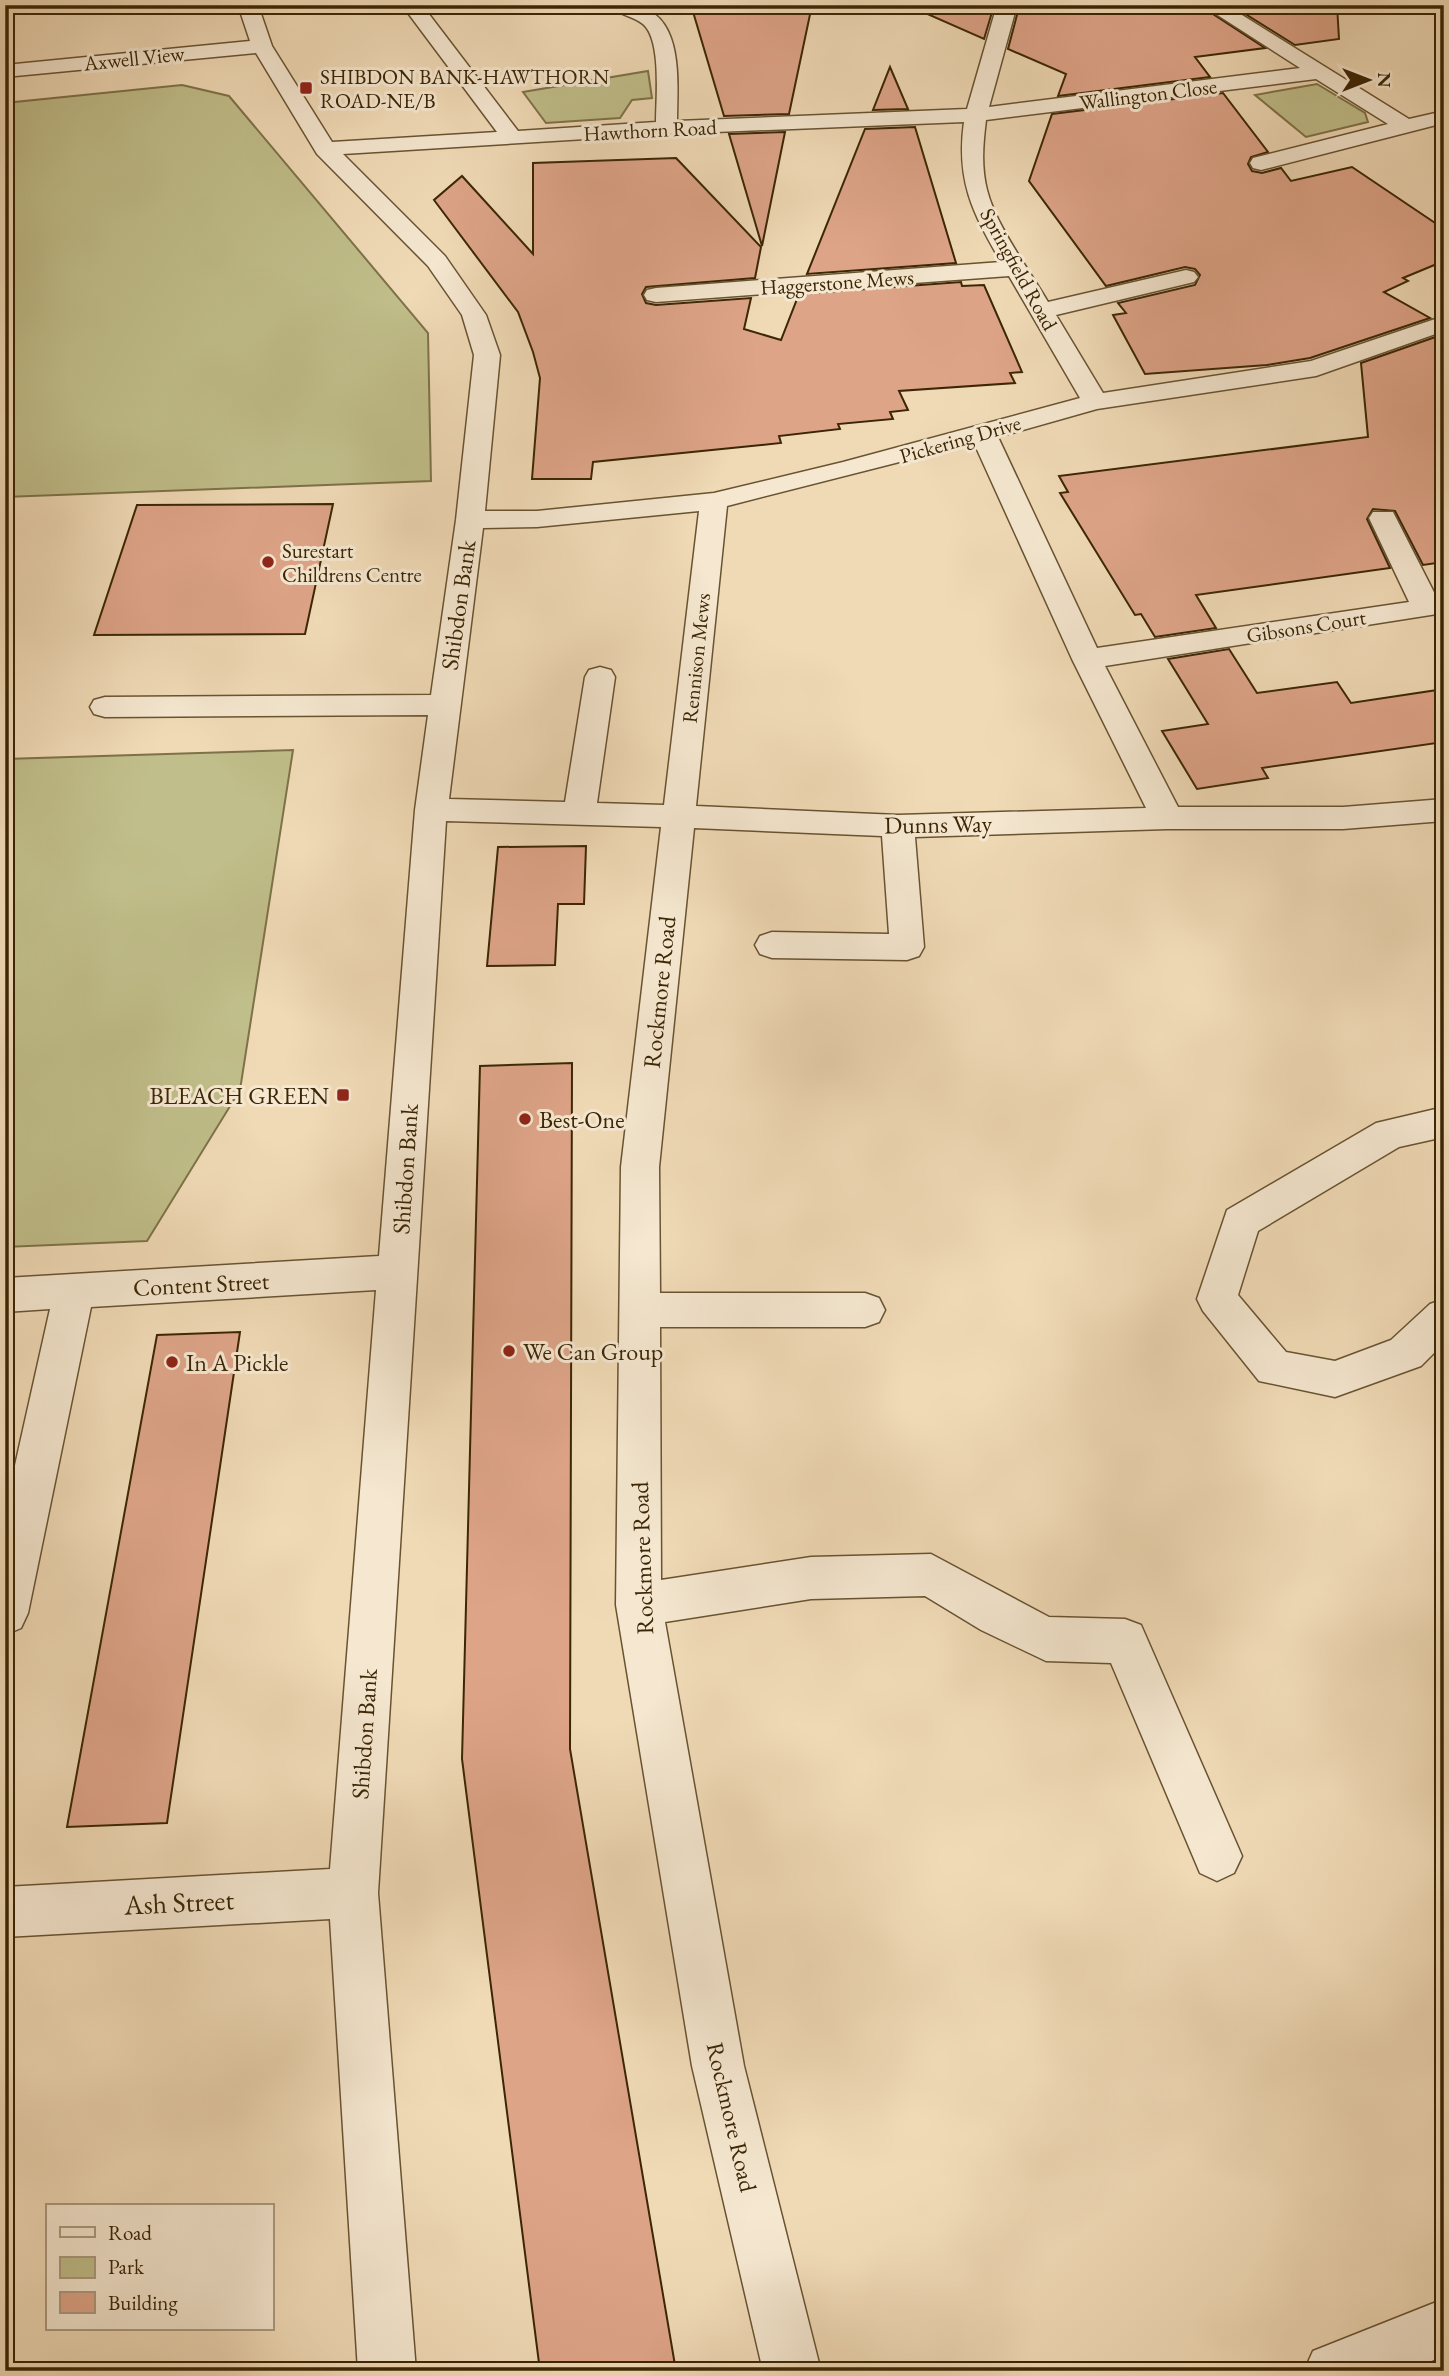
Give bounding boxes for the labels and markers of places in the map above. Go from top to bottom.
place label: SHIBDON BANK-HAWTHORN ROAD-NE/B [320,63,609,114]
marker: SHIBDON BANK-HAWTHORN ROAD-NE/B [298,80,314,96]
place label: Surestart Childrens Centre [282,537,422,588]
marker: Surestart Childrens Centre [260,554,276,570]
place label: BLEACH GREEN [150,1080,329,1111]
marker: BLEACH GREEN [335,1087,351,1103]
place label: Best-One [539,1104,625,1135]
marker: Best-One [517,1111,533,1127]
place label: We Can Group [523,1336,663,1367]
marker: We Can Group [501,1343,517,1359]
place label: In A Pickle [186,1347,288,1378]
marker: In A Pickle [164,1354,180,1370]

